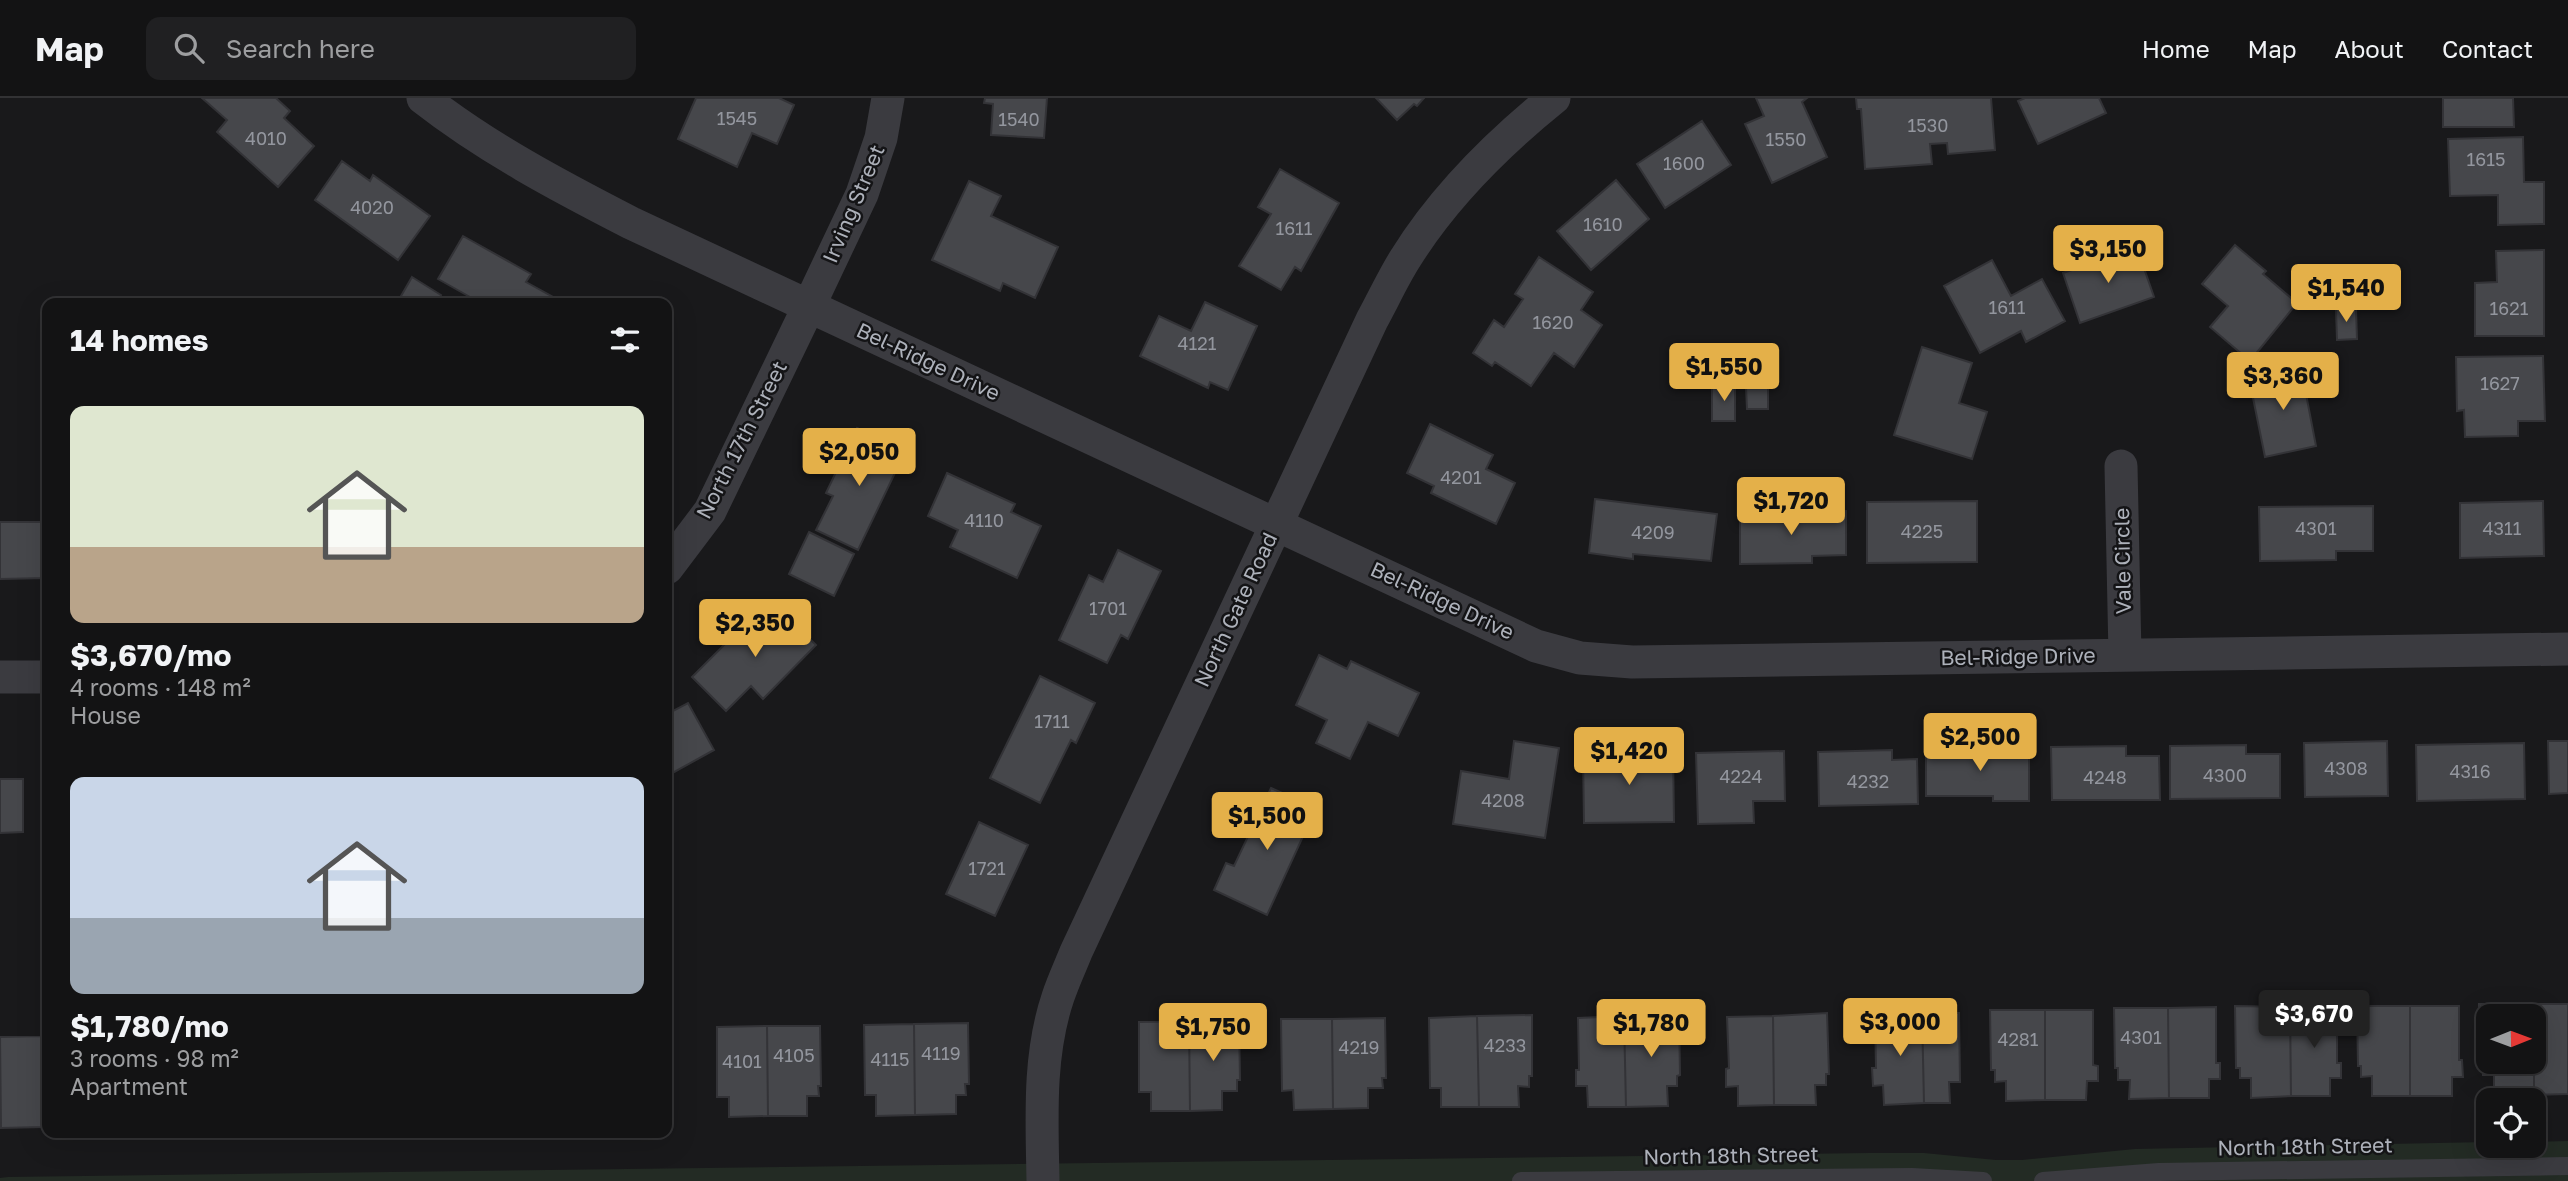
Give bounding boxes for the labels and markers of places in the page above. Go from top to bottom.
pin: $3,150 [2051,226,2165,285]
pin: $1,540 [2289,264,2403,324]
pin: $1,550 [1667,344,1781,403]
pin: $3,360 [2226,352,2340,412]
pin: $2,050 [802,428,916,488]
pin: $1,720 [1734,478,1848,537]
pin: $2,350 [698,600,812,659]
pin: $2,500 [1923,714,2037,773]
pin: $1,420 [1572,728,1686,787]
pin: $1,500 [1210,792,1324,852]
pin: $3,670 [2257,990,2371,1050]
pin: $3,000 [1843,998,1957,1058]
pin: $1,780 [1594,1000,1708,1059]
pin: $1,750 [1156,1004,1270,1063]

